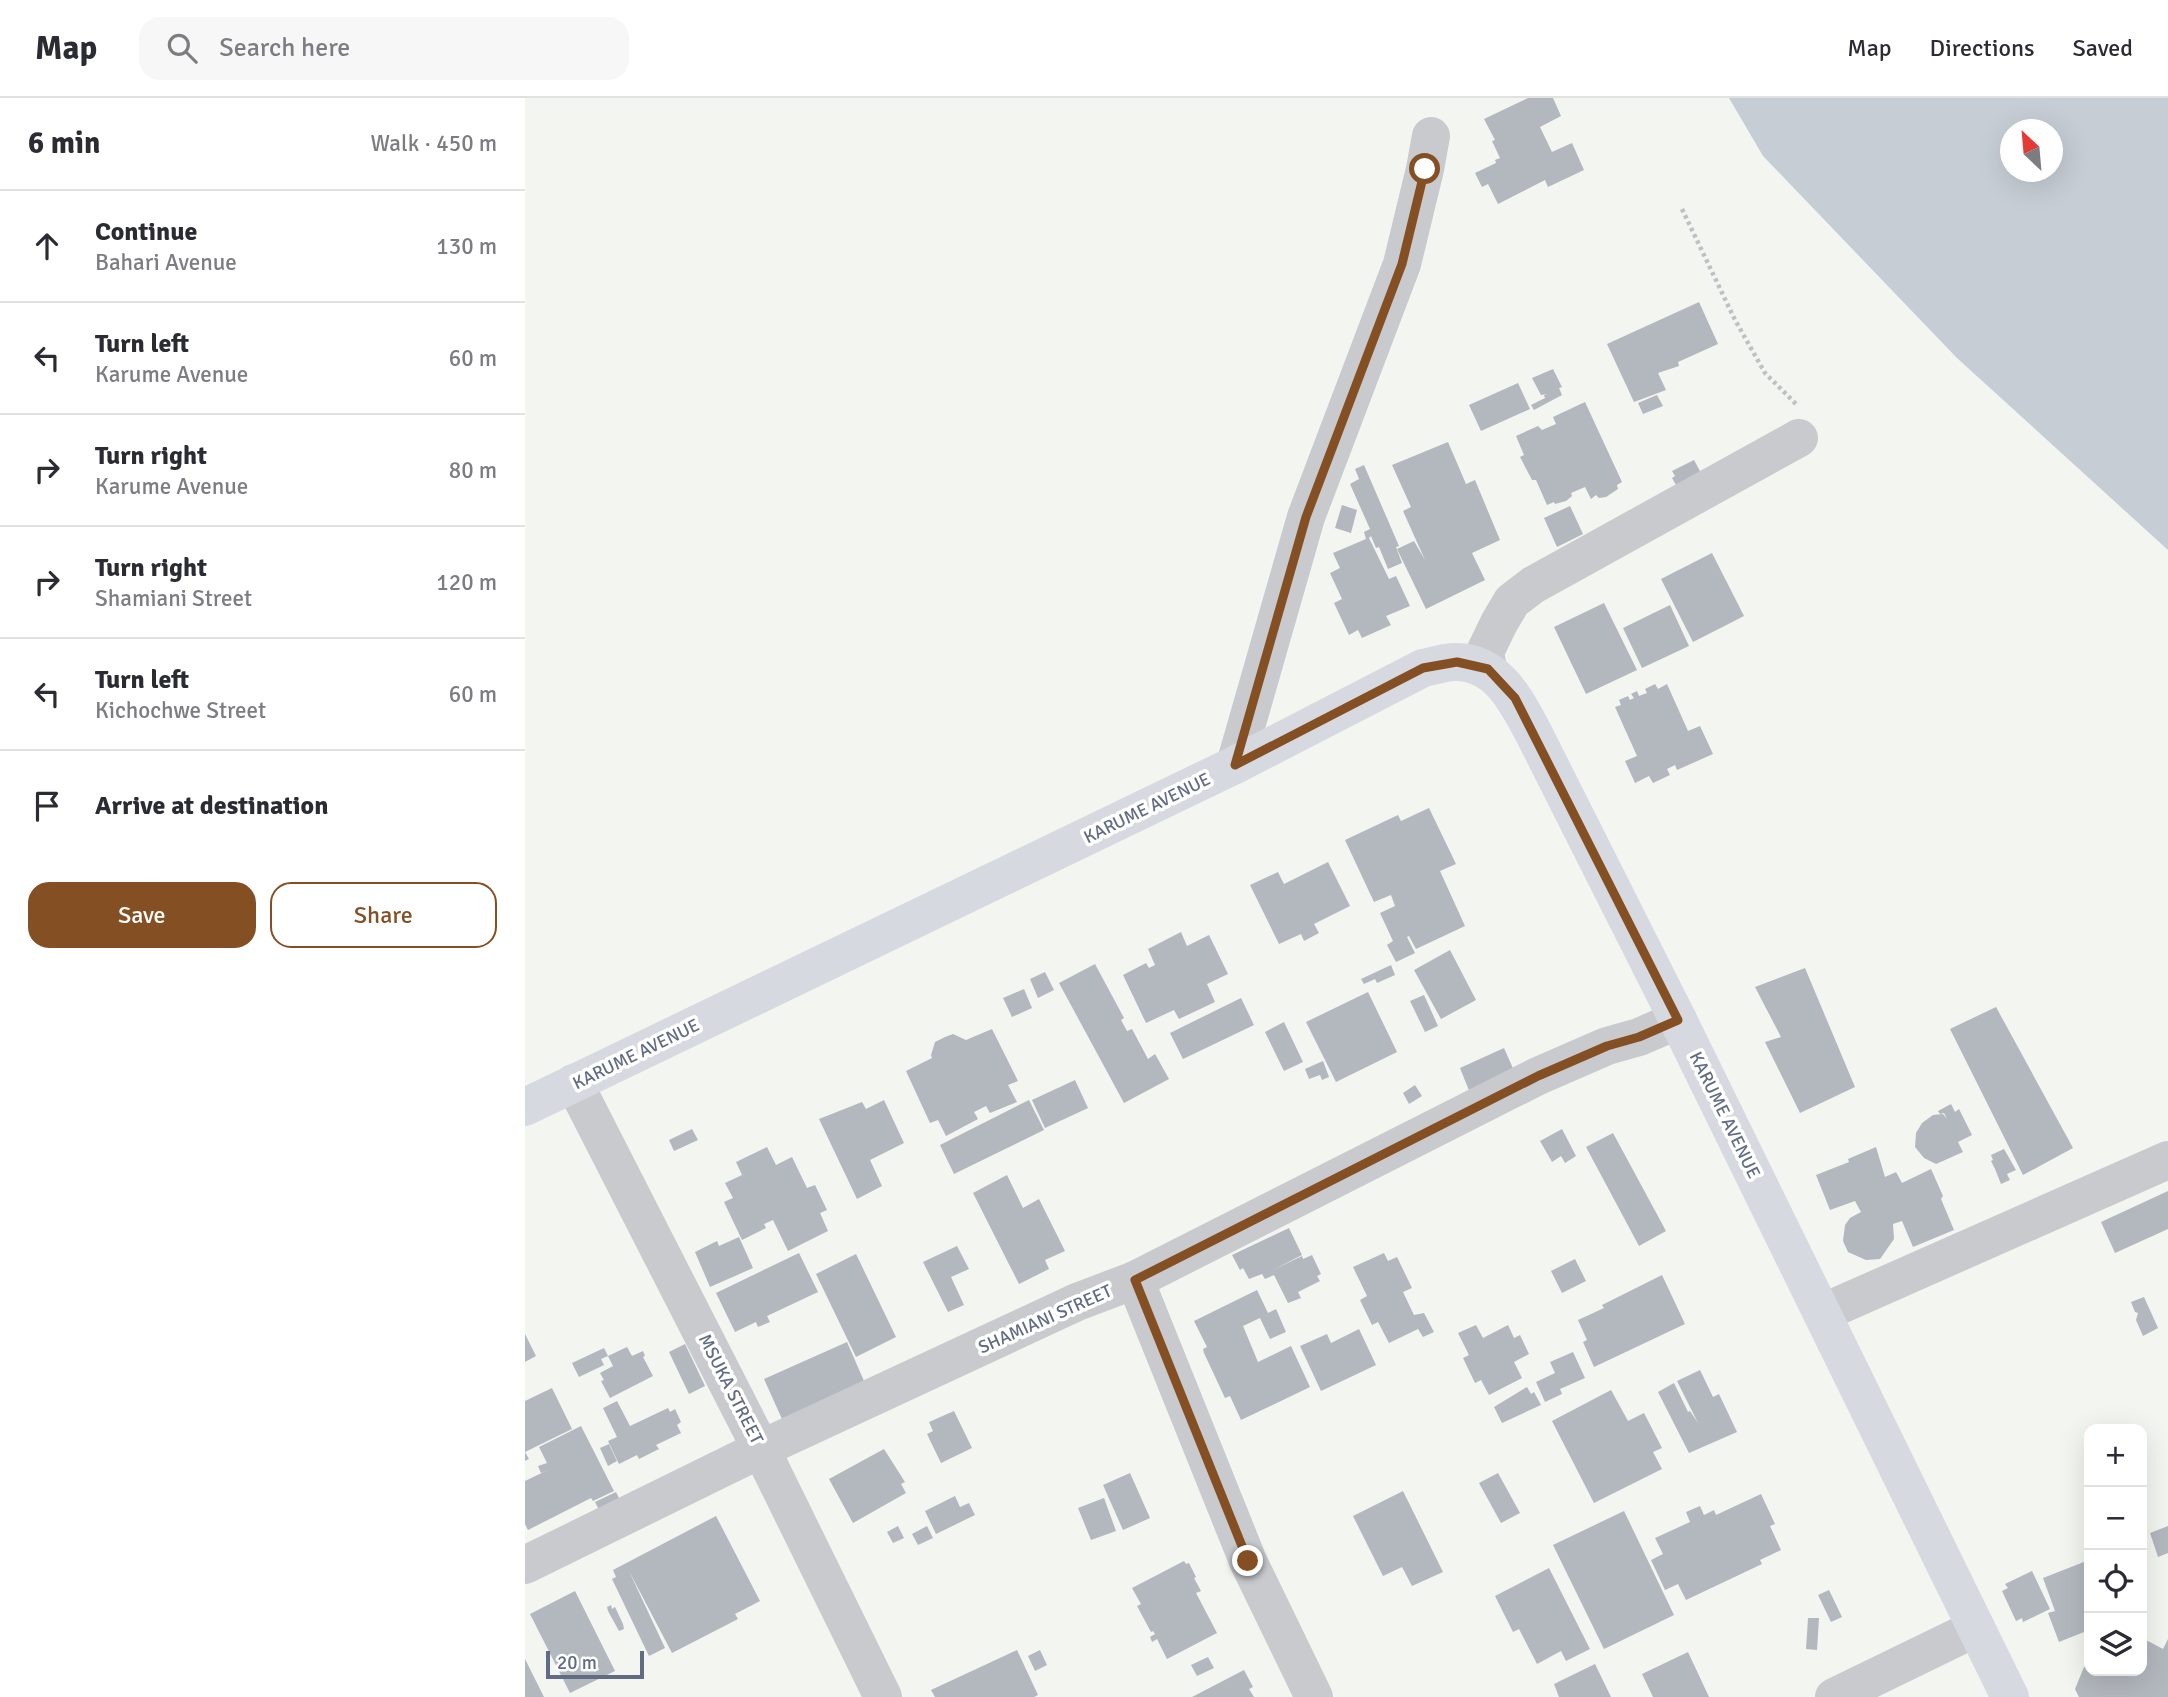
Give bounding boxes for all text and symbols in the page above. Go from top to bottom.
search box [139,17,629,80]
text: Map [35,28,97,69]
icon: search [163,29,201,67]
text: Search here [219,32,350,64]
text: Map [1847,33,1892,63]
text: Directions [1930,33,2035,63]
text: Saved [2073,33,2133,63]
north arrow [2000,119,2063,182]
text: 6 min [28,125,100,162]
text: Walk · 450 m [371,129,497,158]
route start [1409,153,1440,184]
text: Continue [95,216,197,248]
icon: ahead [28,227,66,265]
text: 130 m [436,232,497,261]
text: Bahari Avenue [95,248,237,277]
text: Turn left [95,328,189,360]
icon: left [28,339,66,377]
text: 60 m [449,344,497,373]
text: Karume Avenue [95,360,248,389]
text: Turn right [95,440,207,472]
icon: right [28,451,66,489]
text: 80 m [449,456,497,485]
text: Karume Avenue [95,472,248,501]
text: Turn right [95,552,207,584]
icon: right [28,563,66,601]
text: 120 m [436,568,497,597]
text: Shamiani Street [95,584,252,613]
text: Turn left [95,664,189,696]
icon: left [28,675,66,713]
text: 60 m [449,680,497,709]
text: Kichochwe Street [95,696,266,725]
street label: KARUME AVENUE [1080,768,1214,848]
icon: arrive [28,787,66,825]
text: Arrive at destination [95,790,328,822]
button: Save [28,882,256,948]
button: Share [270,882,497,948]
street label: KARUME AVENUE [569,1014,703,1094]
street label: KARUME AVENUE [1685,1048,1765,1182]
street label: SHAMIANI STREET [975,1280,1115,1358]
street label: MSUKA STREET [694,1330,768,1448]
map controls [2084,1424,2147,1676]
button: + [2084,1424,2147,1487]
button: − [2084,1487,2147,1550]
route end [1232,1545,1263,1576]
button: locate [2084,1550,2147,1613]
button: layers [2084,1613,2147,1676]
scale bar [546,1648,644,1680]
text: 20 m [557,1651,597,1675]

